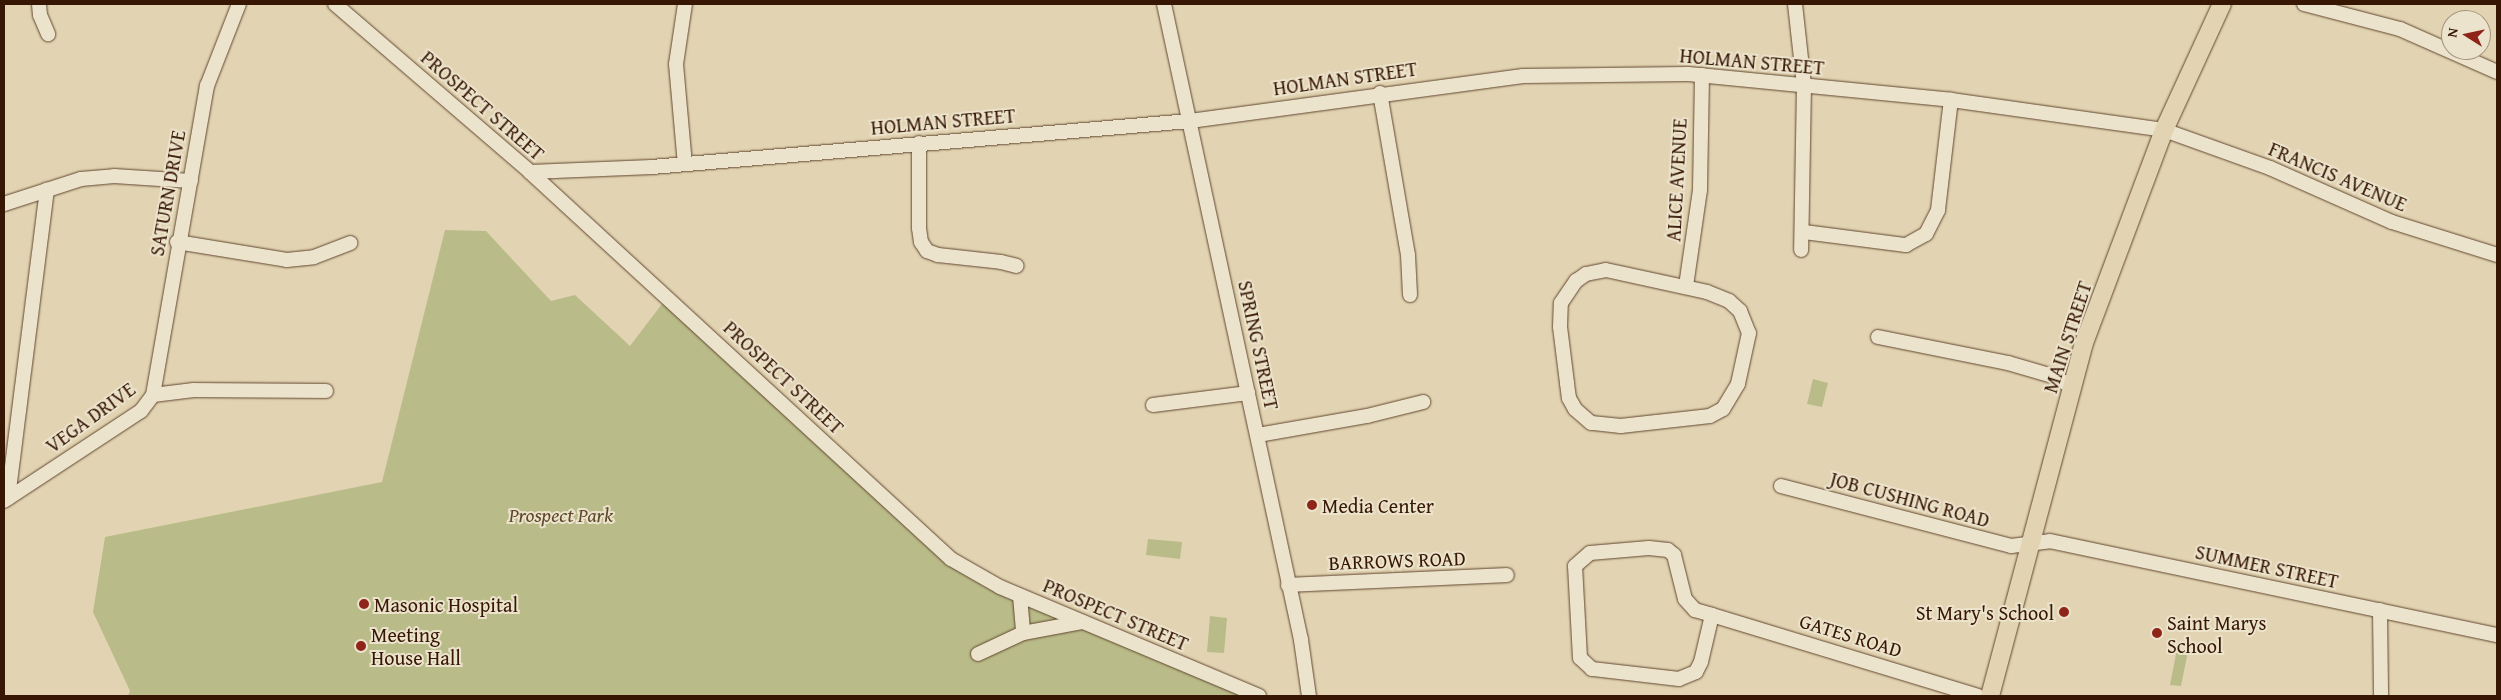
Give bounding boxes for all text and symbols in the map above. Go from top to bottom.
north arrow [2441,10,2491,60]
text: N [2442,26,2463,39]
street label: HOLMAN STREET [1679,43,1825,79]
street label: PROSPECT STREET [416,45,550,165]
street label: HOLMAN STREET [1271,56,1419,100]
street label: HOLMAN STREET [870,103,1016,139]
street label: ALICE AVENUE [1661,118,1691,242]
street label: SATURN DRIVE [144,128,190,258]
street label: FRANCIS AVENUE [2265,136,2411,216]
street label: SPRING STREET [1234,278,1284,412]
street label: MAIN STREET [2038,278,2096,396]
street label: PROSPECT STREET [719,315,849,439]
street label: VEGA DRIVE [41,377,139,457]
street label: JOB CUSHING ROAD [1828,466,1992,532]
place label: Media Center [1322,493,1434,517]
marker: Media Center [1306,499,1318,511]
park label: Prospect Park [509,502,613,526]
street label: SUMMER STREET [2193,539,2341,593]
street label: BARROWS ROAD [1328,546,1466,574]
street label: PROSPECT STREET [1040,573,1192,655]
place label: Masonic Hospital [374,592,518,616]
marker: Masonic Hospital [358,598,370,610]
place label: St Mary's School [1916,600,2054,624]
marker: St Mary's School [2058,606,2070,618]
street label: GATES ROAD [1797,608,1905,662]
place label: Saint Marys School [2167,610,2267,657]
place label: Meeting House Hall [371,622,461,669]
marker: Saint Marys School [2151,627,2163,639]
marker: Meeting House Hall [355,640,367,652]

